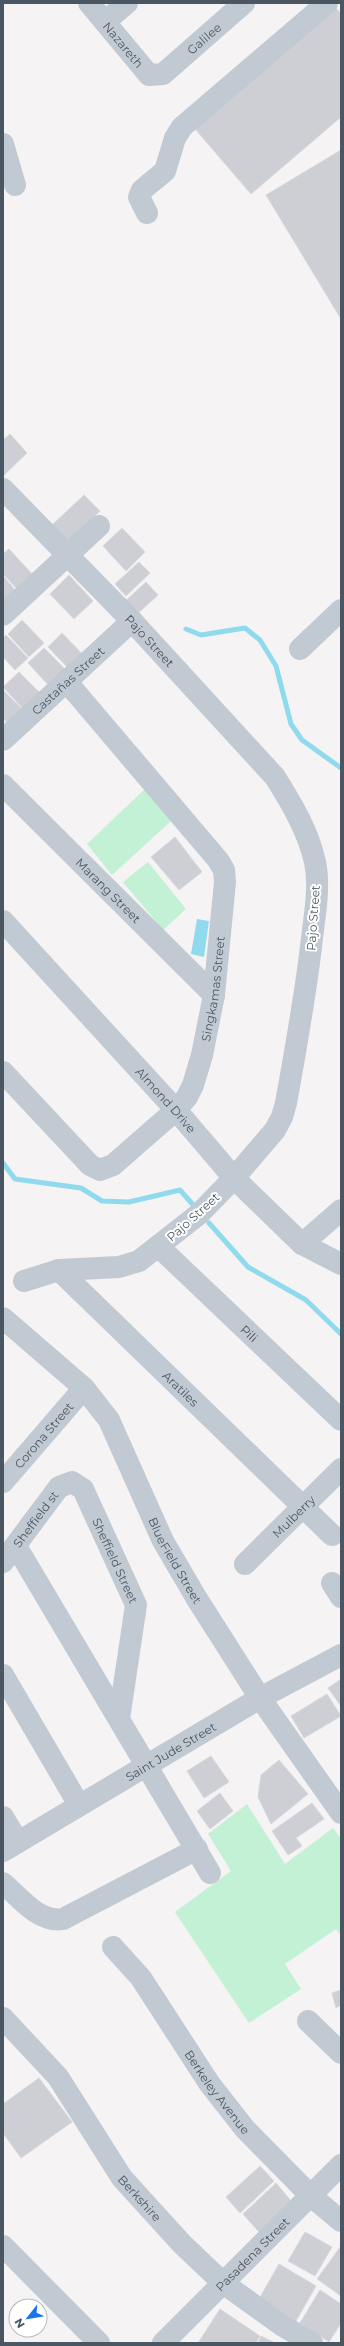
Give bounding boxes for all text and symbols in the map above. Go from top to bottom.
street label: Nazareth [100,19,147,70]
street label: Galilee [184,19,224,57]
street label: Pajo Street [122,611,178,670]
street label: Castañas Street [28,643,107,718]
street label: Marang Street [73,855,144,926]
street label: Pajo Street [303,885,323,951]
street label: Singkamas Street [197,935,227,1043]
street label: Almond Drive [133,1064,199,1136]
street label: Pajo Street [164,1189,223,1245]
street label: Pili [238,1321,261,1345]
street label: Aratiles [160,1368,202,1409]
street label: Corona Street [11,1399,76,1471]
street label: Sheffield st [9,1487,61,1550]
street label: Mulberry [269,1491,318,1541]
street label: Sheffield Street [90,1515,142,1606]
street label: BlueField Street [146,1515,205,1606]
street label: Saint Jude Street [123,1718,219,1784]
street label: Berkeley Avenue [182,2047,253,2137]
street label: Berkshire [115,2172,165,2224]
street label: Pasadena Street [212,2214,292,2294]
north arrow [8,2298,48,2338]
text: N [11,2316,28,2331]

